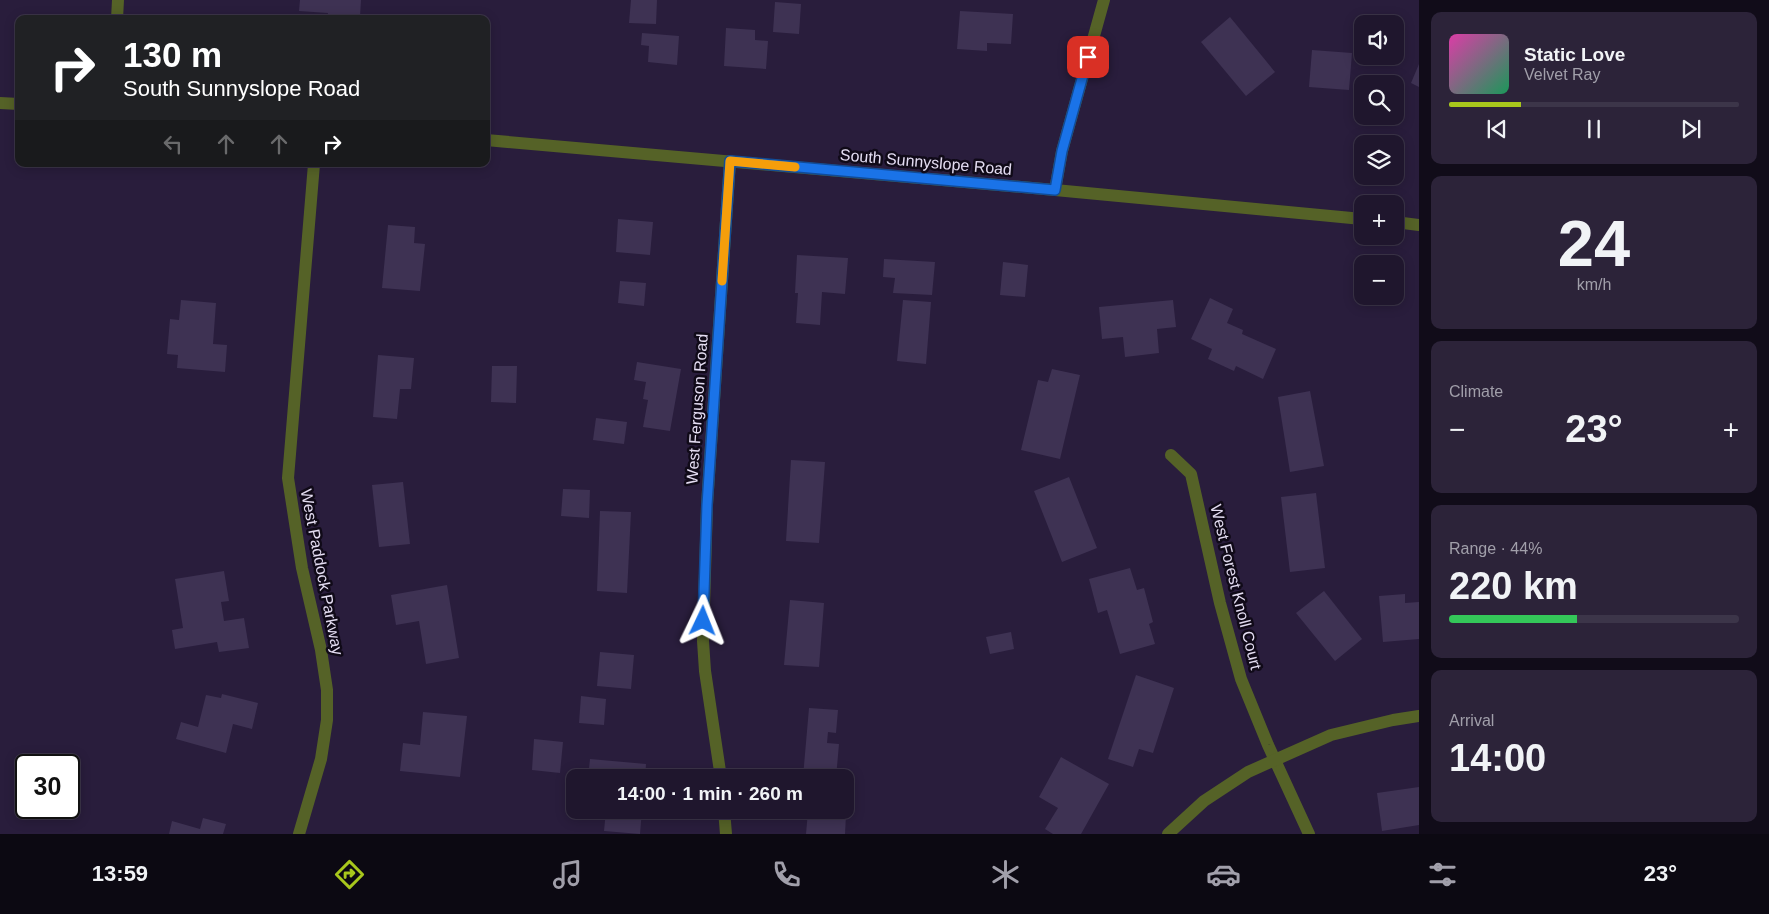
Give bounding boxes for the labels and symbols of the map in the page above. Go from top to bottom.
pin [1067,36,1109,78]
street label: South Sunnyslope Road [839,146,1013,178]
street label: West Ferguson Road [683,333,711,485]
street label: West Paddock Parkway [298,488,346,656]
street label: West Forest Knoll Court [1207,503,1265,672]
position arrow [676,594,728,646]
speed limit sign: 30 [15,754,80,819]

